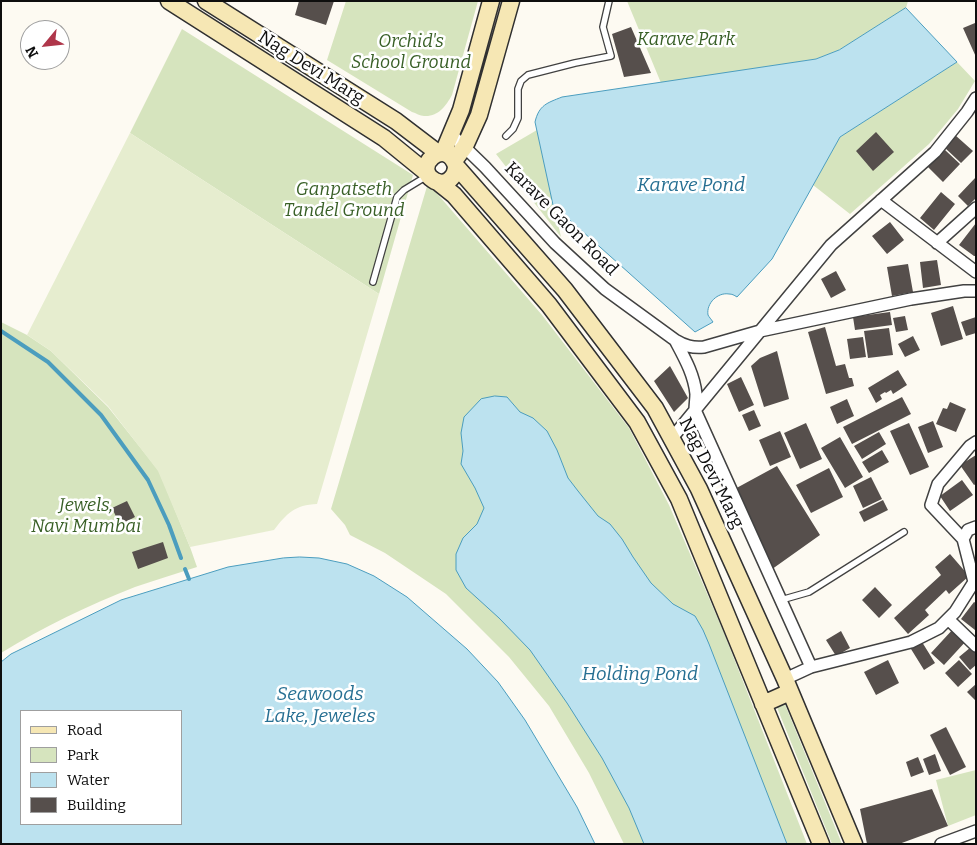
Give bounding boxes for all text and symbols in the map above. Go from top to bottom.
north arrow [20,20,70,70]
street label: Nag Devi Marg [254,27,368,109]
park label: Karave Park [637,29,735,51]
park label: Orchid's School Ground [351,31,471,74]
text: N [22,43,42,61]
street label: Karave Gaon Road [500,158,622,280]
water label: Karave Pond [637,175,745,197]
park label: Ganpatseth Tandel Ground [283,179,405,222]
street label: Nag Devi Marg [674,414,748,532]
park label: Jewels, Navi Mumbai [31,495,141,538]
water label: Holding Pond [582,664,698,686]
water label: Seawoods Lake, Jeweles [265,684,375,728]
legend [20,710,182,825]
text: Road [67,721,102,739]
text: Park [67,746,99,764]
text: Water [67,771,109,789]
text: Building [67,796,126,814]

